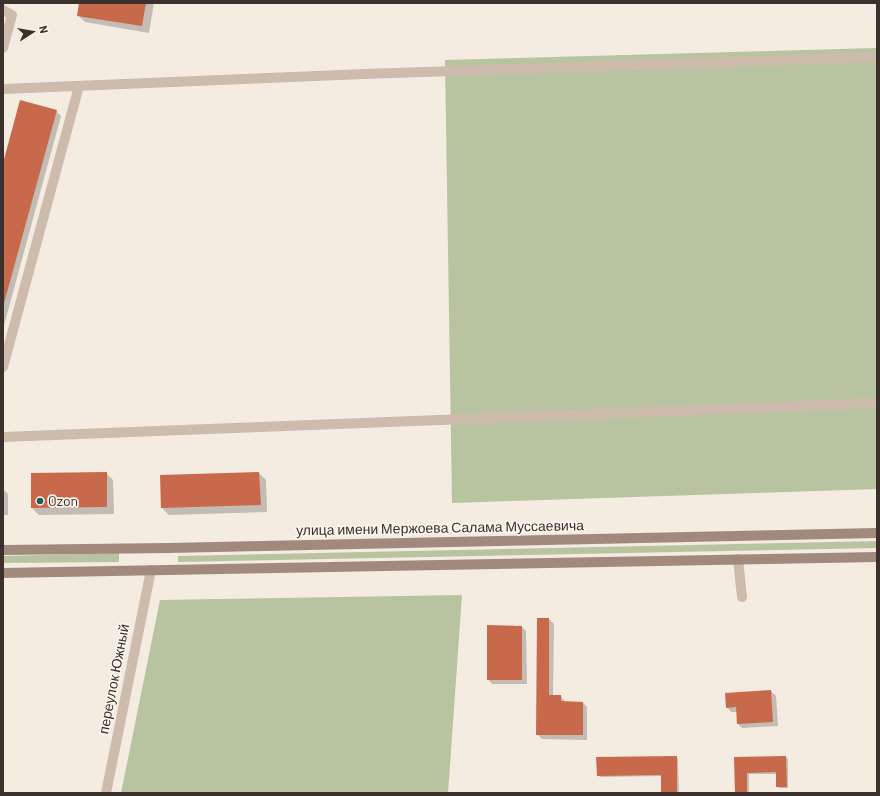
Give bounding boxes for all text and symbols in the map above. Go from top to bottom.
north arrow [12,12,52,52]
text: N [37,24,51,34]
place label: Ozon [48,493,78,509]
marker: Ozon [35,496,45,506]
street label: улица имени Мержоева Салама Муссаевича [296,517,584,539]
street label: переулок Южный [95,623,133,735]

